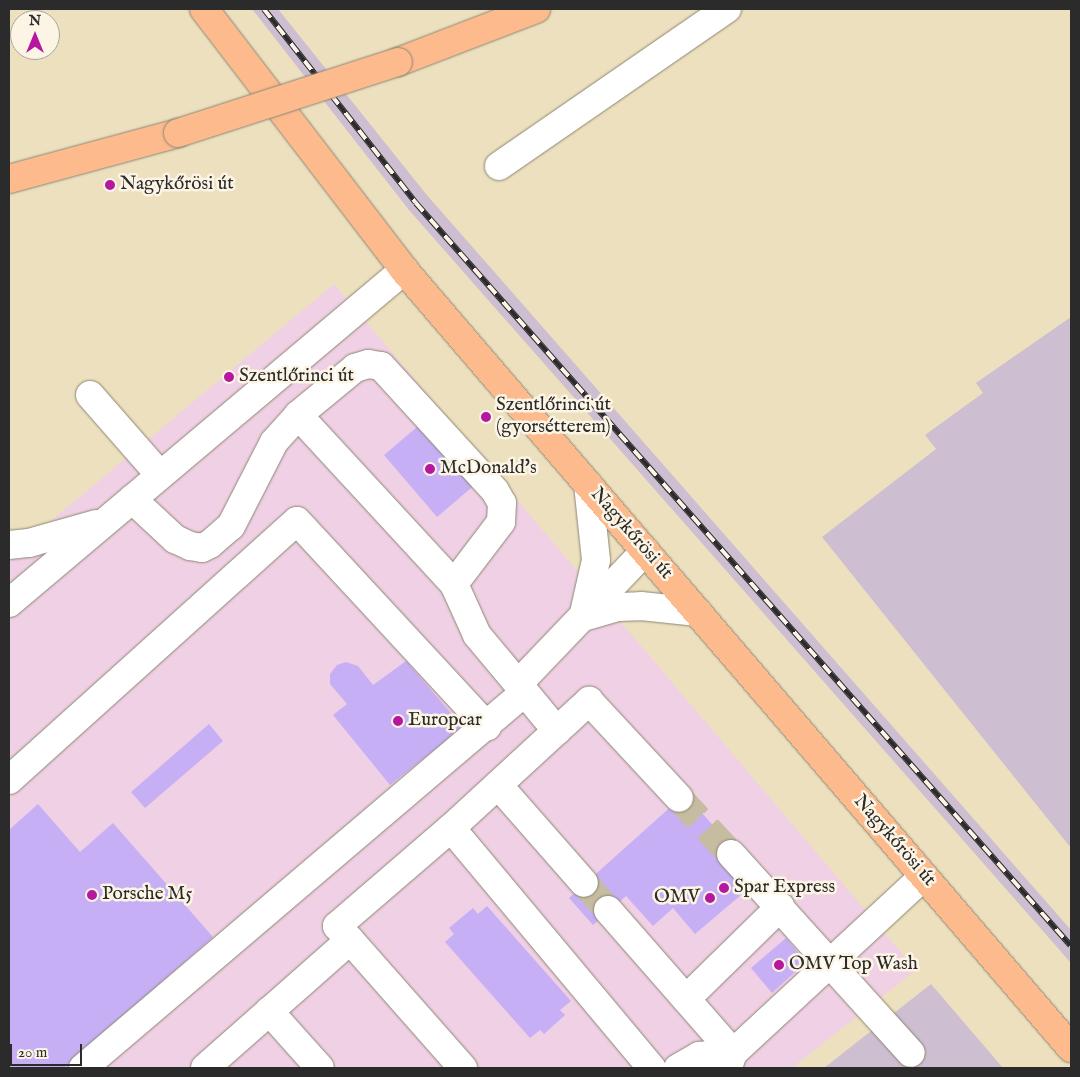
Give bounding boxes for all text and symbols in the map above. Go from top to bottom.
north arrow [10,10,60,60]
text: N [29,12,41,30]
place label: Nagykőrösi út [120,174,234,196]
marker: Nagykőrösi út [104,179,116,191]
place label: Szentlőrinci út [239,366,354,388]
marker: Szentlőrinci út [223,371,235,383]
place label: Szentlőrinci út (gyorsétterem) [496,395,611,439]
marker: Szentlőrinci út (gyorsétterem) [480,411,492,423]
place label: McDonald's [440,458,537,480]
marker: McDonald's [424,463,436,475]
street label: Nagykőrösi út [585,484,677,584]
place label: Europcar [408,710,482,732]
marker: Europcar [392,715,404,727]
street label: Nagykőrösi út [848,791,940,891]
place label: Spar Express [734,877,835,899]
marker: Spar Express [718,882,730,894]
place label: Porsche M5 [102,884,192,906]
place label: OMV [654,887,700,909]
marker: Porsche M5 [86,889,98,901]
marker: OMV [704,892,716,904]
place label: OMV Top Wash [789,954,918,976]
marker: OMV Top Wash [773,959,785,971]
scale bar [12,1034,85,1066]
text: 20 m [18,1043,47,1062]

